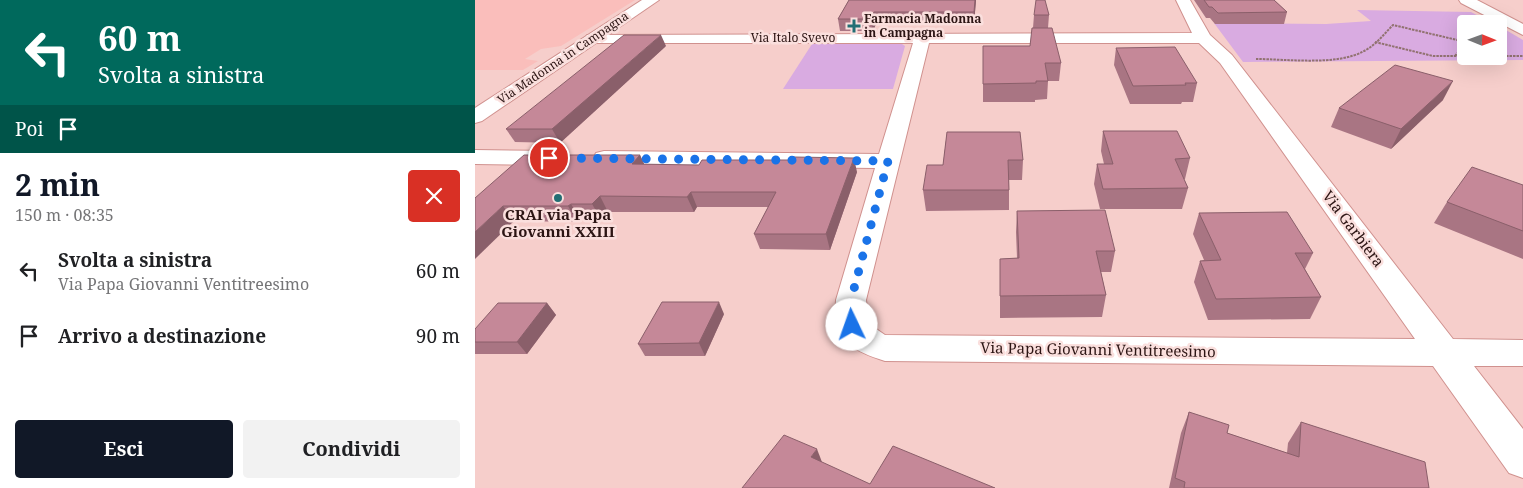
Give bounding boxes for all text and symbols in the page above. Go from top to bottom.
street label: Via Madonna in Campagna [494,7,632,108]
place label: Farmacia Madonna in Campagna [864,10,981,41]
text: 60 m [98,14,181,61]
north arrow [1457,15,1507,65]
map controls [1457,15,1507,65]
icon: left [15,20,80,85]
marker: Farmacia Madonna in Campagna [848,20,860,32]
street label: Via Italo Svevo [751,29,835,46]
text: Svolta a sinistra [98,59,264,89]
icon: arrive [54,115,82,143]
text: Poi [15,116,44,142]
pin [528,137,570,179]
icon: arrive [535,144,563,172]
text: 2 min [15,164,100,205]
button: close [408,170,460,222]
street label: Via Garbiera [1319,186,1389,271]
marker: CRAI via Papa Giovanni XXIII [552,192,564,204]
text: 150 m · 08:35 [15,204,114,226]
place label: CRAI via Papa Giovanni XXIII [501,204,615,241]
text: Svolta a sinistra [58,247,212,273]
icon: left [15,257,43,285]
text: 60 m [416,258,460,284]
text: Via Papa Giovanni Ventitreesimo [58,273,309,295]
position arrow [825,298,877,350]
icon: arrive [15,322,43,350]
text: Arrivo a destinazione [58,323,266,349]
text: 90 m [416,323,460,349]
street label: Via Papa Giovanni Ventitreesimo [980,337,1216,361]
button: Esci [15,420,233,478]
button: Condividi [243,420,460,478]

